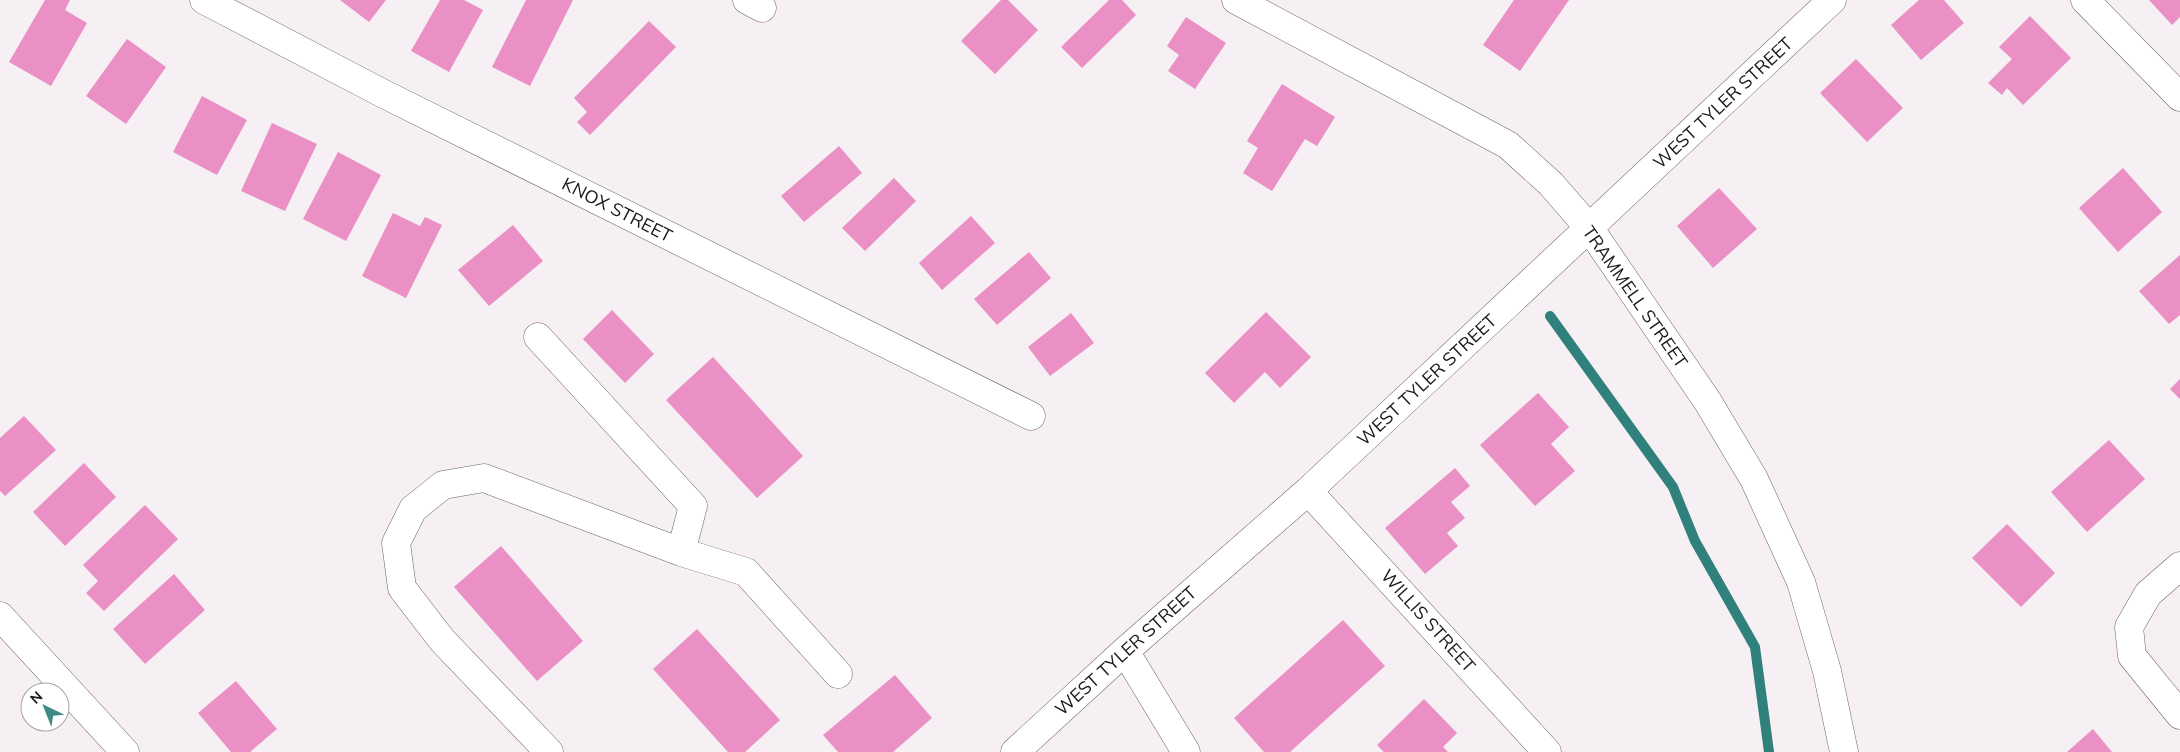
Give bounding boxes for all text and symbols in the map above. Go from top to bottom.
street label: WEST TYLER STREET [1648,32,1797,173]
street label: KNOX STREET [558,172,676,247]
street label: TRAMMELL STREET [1578,221,1693,372]
street label: WEST TYLER STREET [1352,309,1501,450]
street label: WILLIS STREET [1376,564,1481,677]
street label: WEST TYLER STREET [1050,581,1201,720]
north arrow [20,682,70,732]
text: N [26,687,46,708]

